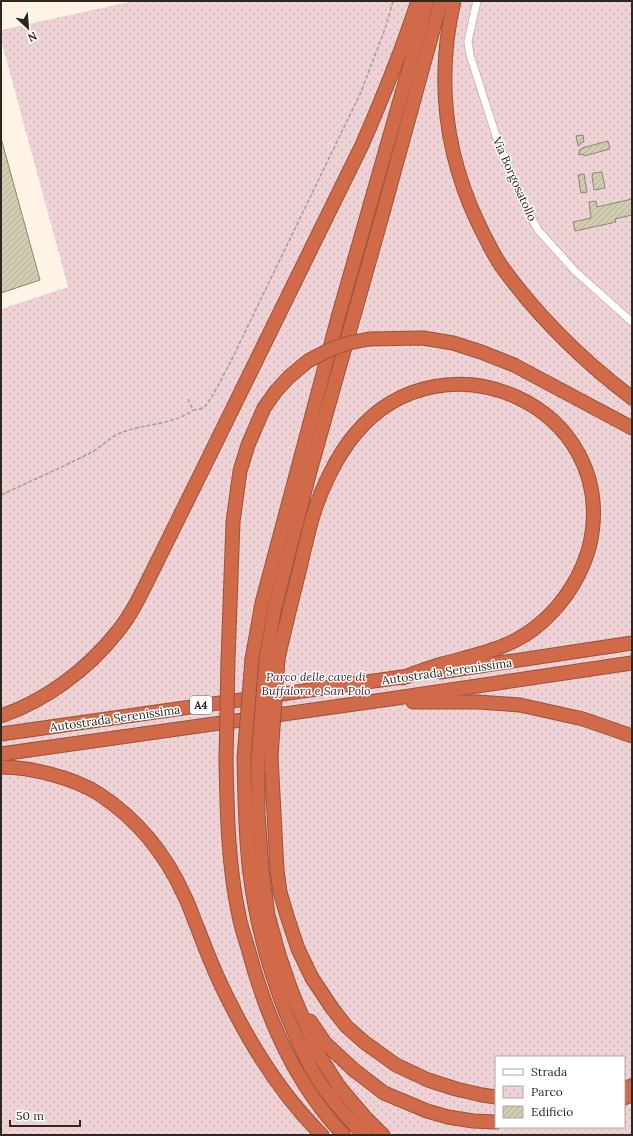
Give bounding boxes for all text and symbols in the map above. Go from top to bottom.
north arrow [8,8,48,48]
text: N [25,29,39,45]
street label: Via Borgosatollo [489,134,540,223]
street label: Autostrada Serenissima [380,654,513,688]
park label: Parco delle cave di Buffalora e San Polo [261,669,371,698]
road number: A4 [190,696,212,714]
street label: Autostrada Serenissima [48,701,181,735]
legend [495,1056,625,1128]
text: Strada [531,1064,567,1079]
text: Parco [531,1084,563,1099]
scale bar [10,1102,80,1128]
text: Edificio [531,1104,573,1119]
text: 50 m [16,1108,44,1123]

